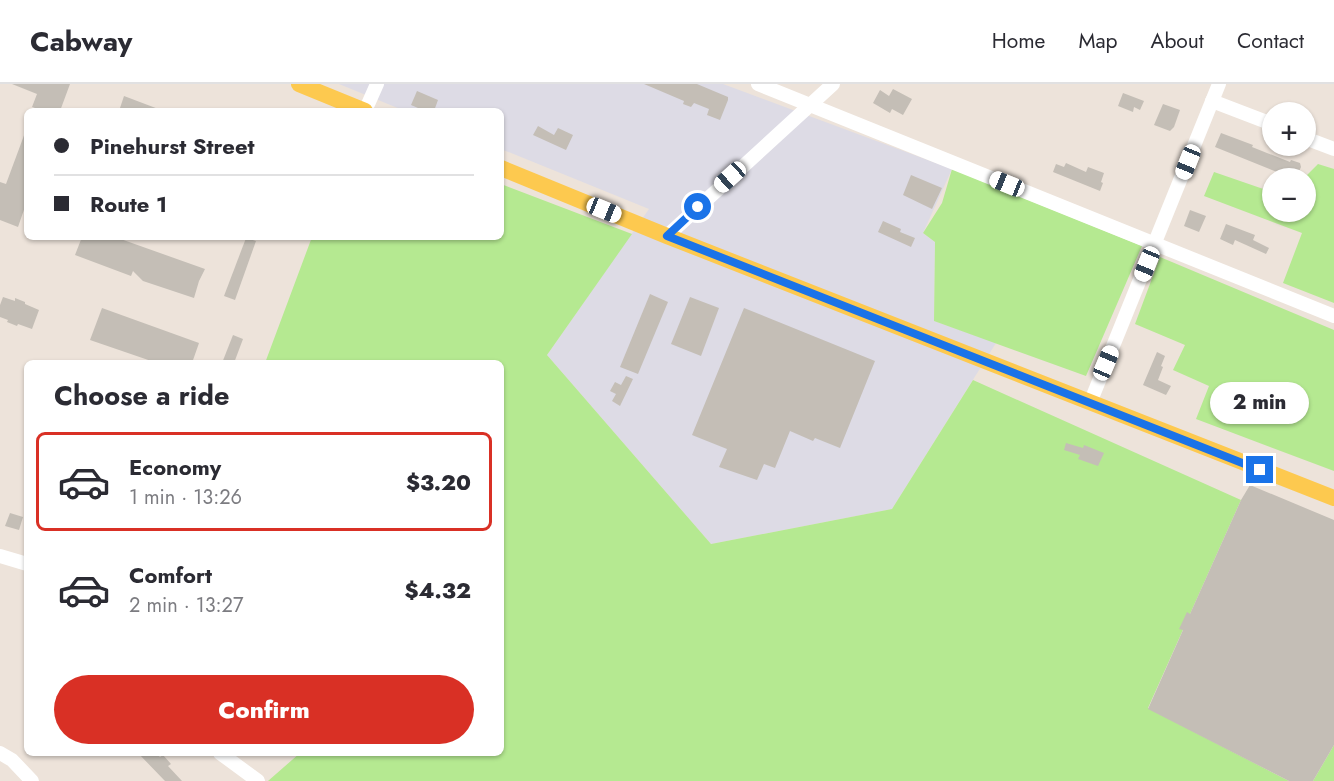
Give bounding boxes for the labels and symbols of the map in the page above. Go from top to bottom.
car [1173,142,1203,182]
car [711,158,749,196]
car [987,169,1027,199]
route start [684,193,711,220]
car [584,195,624,225]
car [1132,244,1162,284]
car [1091,343,1121,383]
callout: 2 min [1210,383,1310,425]
route end [1246,456,1273,483]

